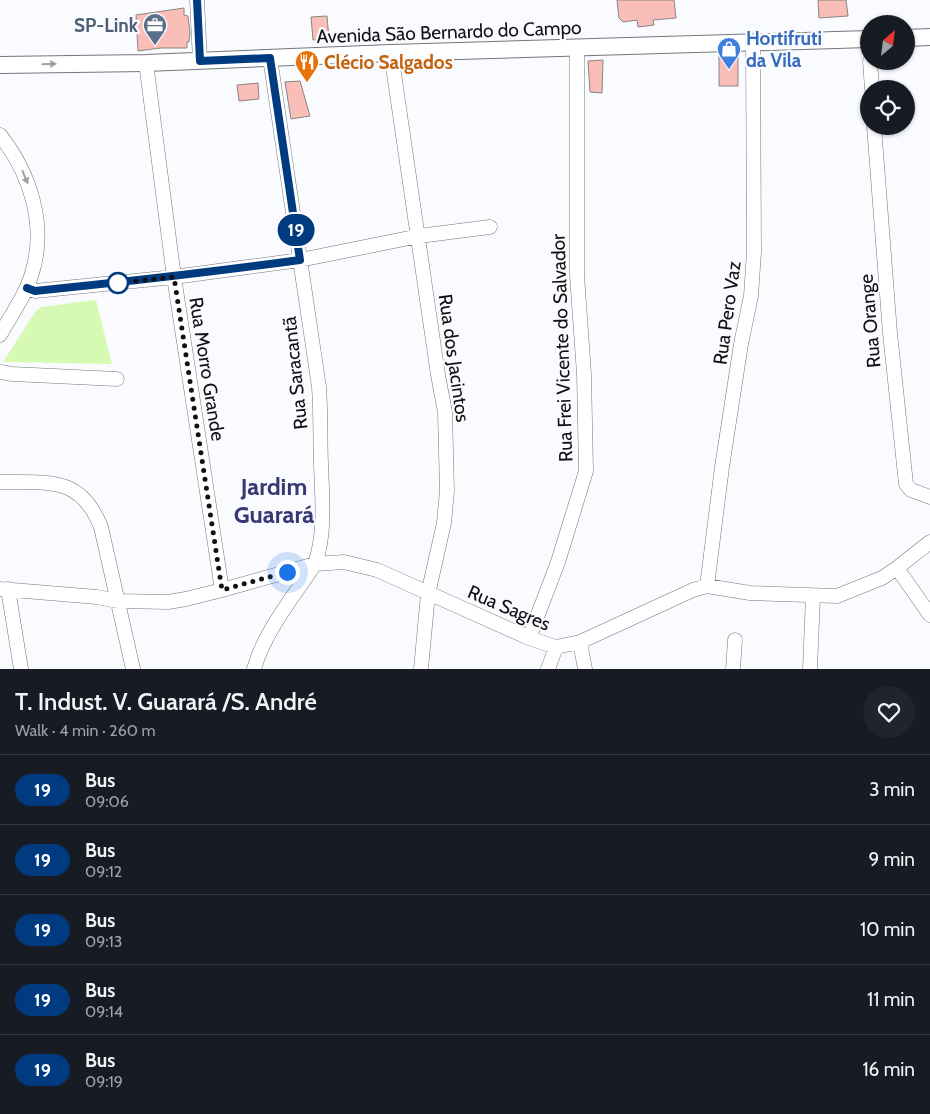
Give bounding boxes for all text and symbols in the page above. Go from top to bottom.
office icon: SP-Link [142,12,168,46]
place label: SP-Link [74,14,139,37]
north arrow [860,15,915,70]
map controls [860,15,915,135]
street label: Avenida São Bernardo do Campo [316,16,582,48]
place label: Hortifruti da Vila [746,27,822,72]
shop icon: Hortifruti da Vila [716,36,742,70]
restaurant icon: Clécio Salgados [294,49,320,83]
place label: Clécio Salgados [324,51,453,74]
one-way arrow [41,60,57,68]
button: locate [860,80,915,135]
one-way arrow [21,170,29,185]
line badge: 19 [274,214,318,246]
text: 19 [288,219,304,241]
street label: Rua Frei Vicente do Salvador [547,234,577,462]
street label: Rua Pero Vaz [708,260,746,366]
unlabelled marker [107,272,129,294]
street label: Rua Orange [854,273,886,369]
street label: Rua dos Jacintos [434,292,474,424]
street label: Rua Morro Grande [184,295,230,443]
street label: Rua Saracantã [278,315,312,431]
district label: Jardim Guarará [234,472,314,529]
your location [275,560,300,585]
street label: Rua Sagres [464,580,554,636]
button: heart [863,686,915,738]
text: T. Indust. V. Guarará /S. André [15,687,317,716]
text: Walk · 4 min · 260 m [15,721,156,740]
text: Bus [85,769,115,792]
text: 3 min [869,778,915,801]
text: 19 [34,779,51,801]
text: 09:06 [85,792,129,811]
text: Bus [85,839,115,862]
text: 9 min [869,848,915,871]
text: 19 [34,849,51,871]
text: 09:12 [85,862,122,881]
text: Bus [85,909,115,932]
text: 10 min [860,918,915,941]
text: 19 [34,919,51,941]
text: 09:13 [85,932,122,951]
text: Bus [85,979,115,1002]
text: 11 min [867,988,915,1011]
text: 19 [34,989,51,1011]
text: 09:14 [85,1002,123,1021]
text: Bus [85,1049,115,1072]
text: 16 min [862,1058,915,1081]
text: 19 [34,1059,51,1081]
text: 09:19 [85,1072,123,1091]

